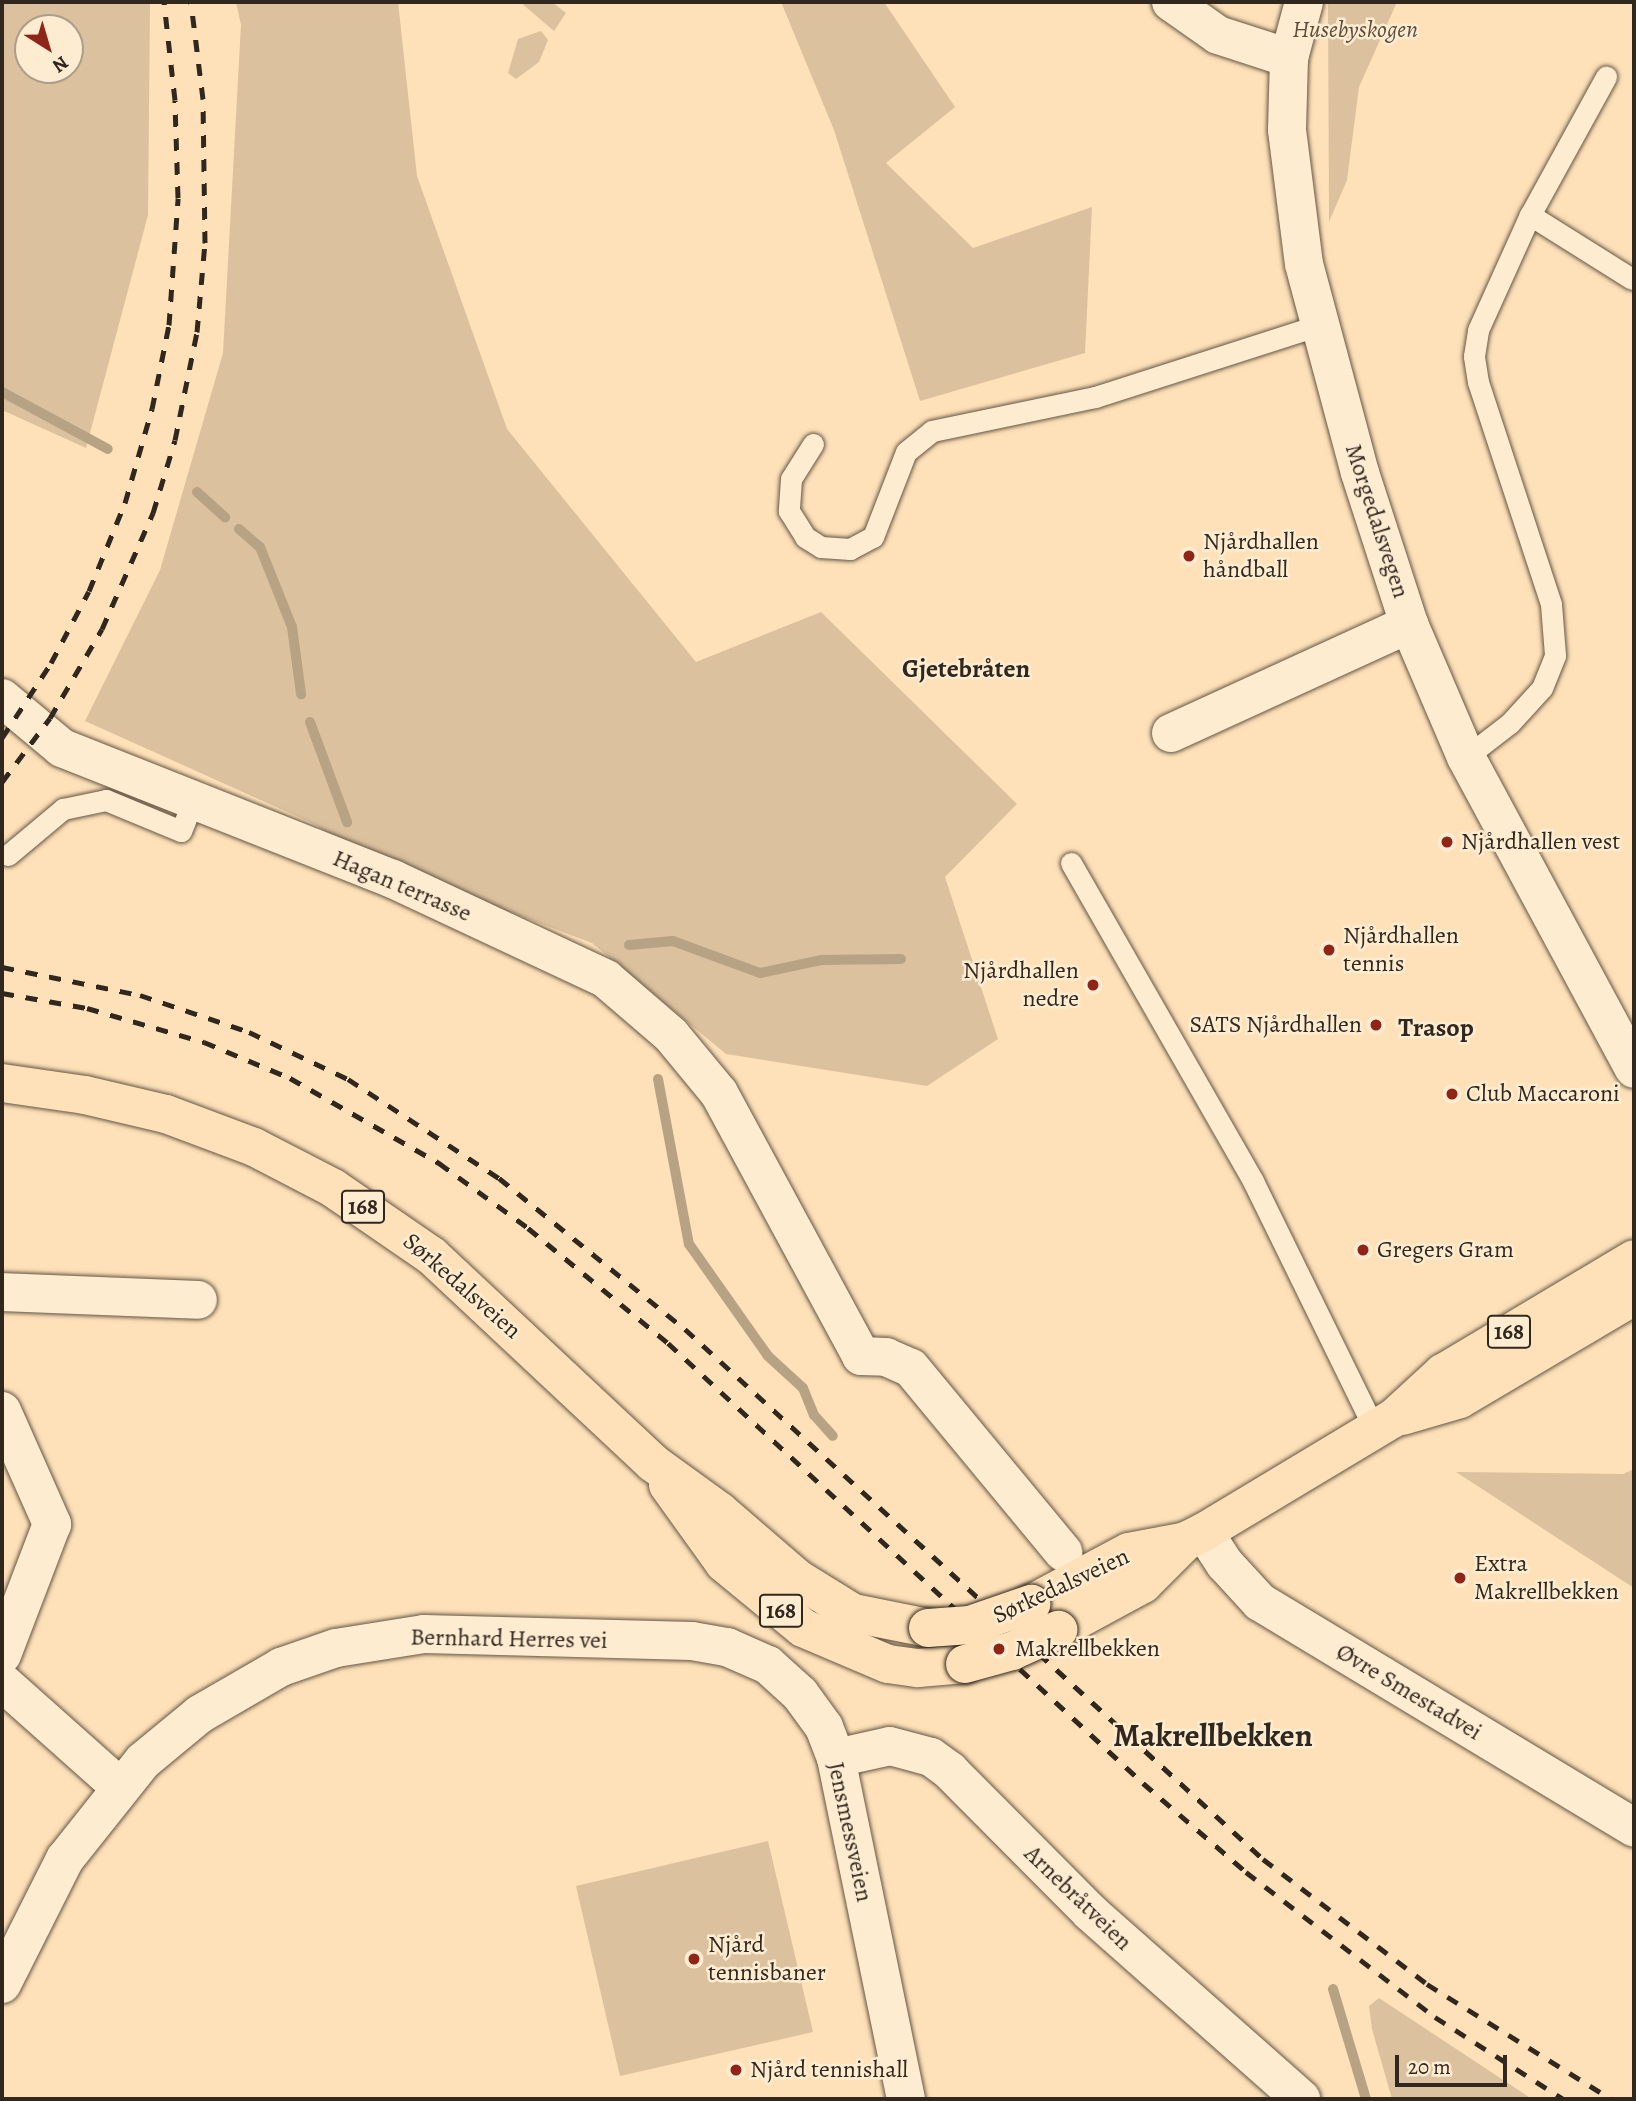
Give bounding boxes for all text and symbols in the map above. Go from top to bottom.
north arrow [14,14,84,84]
park label: Husebyskogen [1292,16,1418,44]
text: N [47,50,74,79]
street label: Morgedalsvegen [1339,440,1415,602]
place label: Njårdhallen håndball [1203,528,1319,584]
marker: Njårdhallen håndball [1181,548,1197,564]
district label: Gjetebråten [902,653,1030,685]
place label: Njårdhallen vest [1461,828,1620,856]
marker: Njårdhallen vest [1439,834,1455,850]
street label: Hagan terrasse [328,844,476,928]
place label: Njårdhallen tennis [1343,922,1459,978]
marker: Njårdhallen tennis [1321,942,1337,958]
place label: Njårdhallen nedre [963,957,1079,1013]
marker: Njårdhallen nedre [1085,977,1101,993]
place label: SATS Njårdhallen [1189,1011,1362,1039]
district label: Trasop [1398,1012,1474,1044]
marker: SATS Njårdhallen [1368,1017,1384,1033]
place label: Club Maccaroni [1466,1080,1620,1108]
marker: Club Maccaroni [1444,1086,1460,1102]
road number: 168 [340,1188,386,1226]
street label: Sørkedalsveien [397,1227,527,1345]
place label: Gregers Gram [1377,1236,1514,1264]
marker: Gregers Gram [1355,1242,1371,1258]
road number: 168 [1486,1312,1532,1352]
street label: Sørkedalsveien [988,1542,1134,1630]
place label: Extra Makrellbekken [1474,1550,1619,1606]
marker: Extra Makrellbekken [1452,1570,1468,1586]
road number: 168 [758,1592,804,1630]
street label: Bernhard Herres vei [410,1623,608,1655]
place label: Makrellbekken [1015,1635,1160,1663]
street label: Øvre Smestadvei [1331,1637,1487,1747]
marker: Makrellbekken [989,1639,1009,1659]
district label: Makrellbekken [1113,1716,1313,1754]
street label: Jensmessveien [821,1759,879,1905]
street label: Arnebråtveien [1018,1840,1138,1956]
place label: Njård tennisbaner [708,1931,826,1987]
marker: Njård tennisbaner [686,1951,702,1967]
scale bar [1398,2042,1510,2086]
text: 20 m [1408,2053,1451,2081]
place label: Njård tennishall [750,2056,908,2084]
marker: Njård tennishall [728,2062,744,2078]

